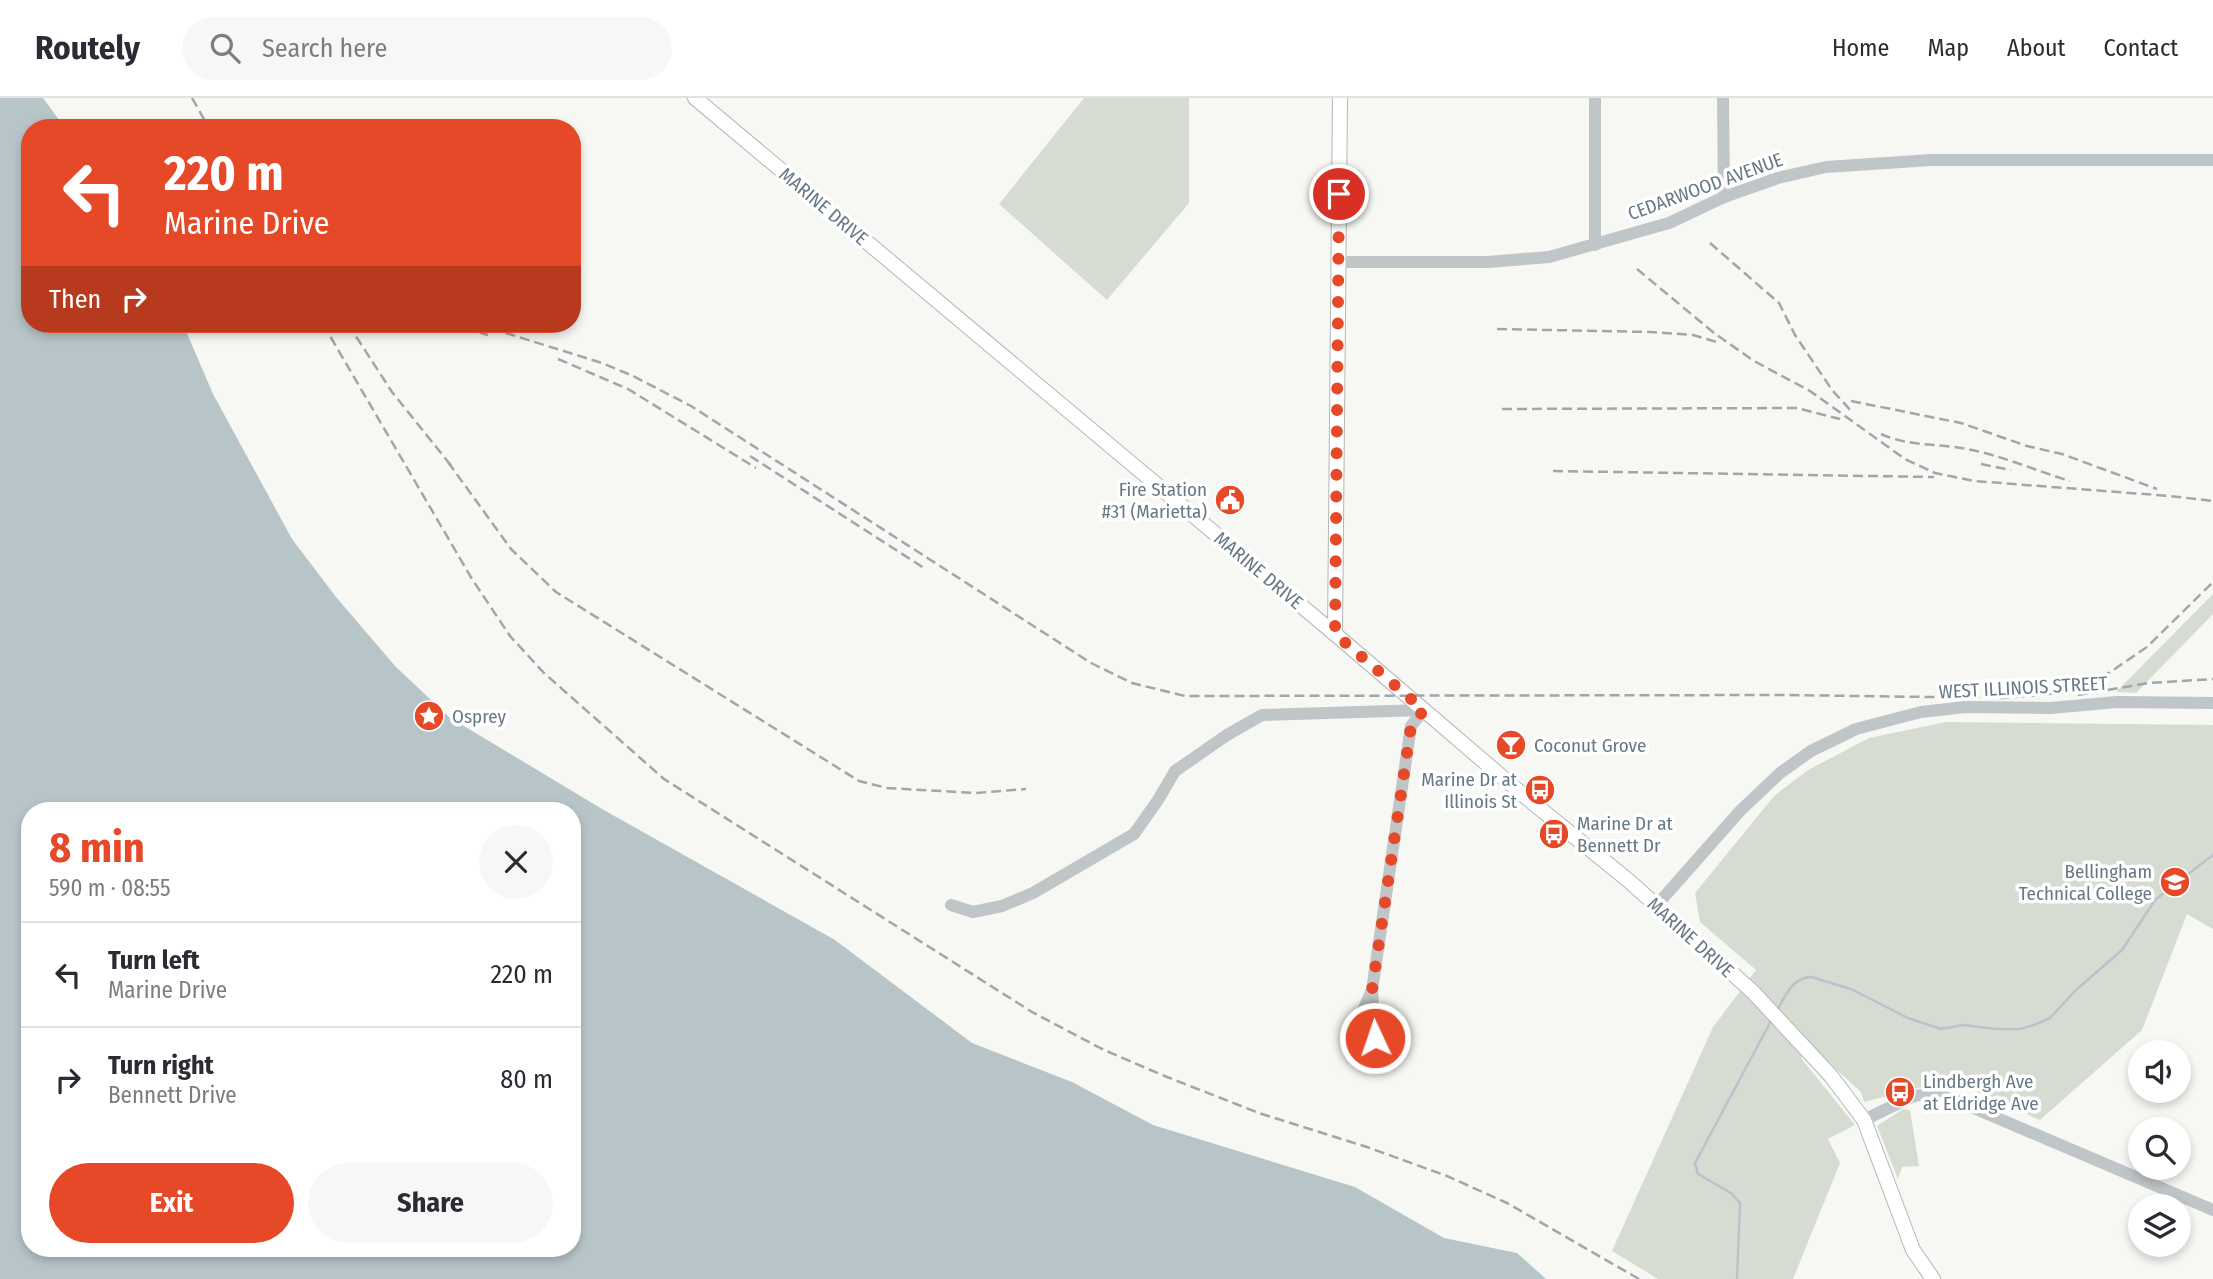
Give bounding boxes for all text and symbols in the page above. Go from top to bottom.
search box [182,17,672,80]
text: Routely [35,28,140,68]
icon: search [206,29,244,67]
text: Search here [262,33,387,64]
text: Home [1832,34,1889,62]
text: Map [1927,34,1969,62]
text: About [2007,34,2065,62]
text: Contact [2103,34,2178,62]
text: 220 m [164,144,284,203]
icon: left [49,147,140,238]
street label: CEDARWOOD AVENUE [1625,148,1786,225]
street label: MARINE DRIVE [775,163,873,250]
pin [1309,164,1369,224]
icon: arrive [1320,175,1358,213]
text: Marine Drive [164,204,330,242]
icon: right [115,280,153,318]
text: Then [49,284,101,315]
place label: Fire Station #31 (Marietta) [1102,478,1207,523]
public building icon: Fire Station #31 (Marietta) [1213,483,1247,517]
street label: MARINE DRIVE [1210,527,1308,614]
street label: WEST ILLINOIS STREET [1938,672,2108,703]
place icon: Osprey [412,699,446,733]
place label: Osprey [452,705,507,728]
bar icon: Coconut Grove [1494,728,1528,762]
place label: Coconut Grove [1534,734,1646,757]
place label: Marine Dr at Illinois St [1421,768,1518,813]
bus stop icon: Marine Dr at Illinois St [1523,773,1557,807]
place label: Marine Dr at Bennett Dr [1577,812,1674,857]
bus stop icon: Marine Dr at Bennett Dr [1537,817,1571,851]
text: 8 min [49,823,145,873]
button: close [479,825,553,899]
place label: Bellingham Technical College [2019,860,2152,905]
school or university icon: Bellingham Technical College [2158,865,2192,899]
text: 590 m · 08:55 [49,874,171,902]
street label: MARINE DRIVE [1643,892,1739,982]
text: Turn left [108,945,200,976]
icon: left [49,956,87,994]
text: 220 m [490,959,553,990]
text: Marine Drive [108,976,227,1004]
position arrow [1338,1001,1412,1075]
map controls [2128,1040,2191,1257]
button: sound [2128,1040,2191,1103]
text: Turn right [108,1050,214,1081]
icon: right [49,1061,87,1099]
text: 80 m [500,1064,553,1095]
place label: Lindbergh Ave at Eldridge Ave [1923,1070,2039,1115]
bus stop icon: Lindbergh Ave at Eldridge Ave [1883,1075,1917,1109]
text: Bennett Drive [108,1081,237,1109]
button: search [2128,1117,2191,1180]
button: Exit [49,1163,294,1243]
button: Share [308,1163,553,1243]
button: layers [2128,1194,2191,1257]

